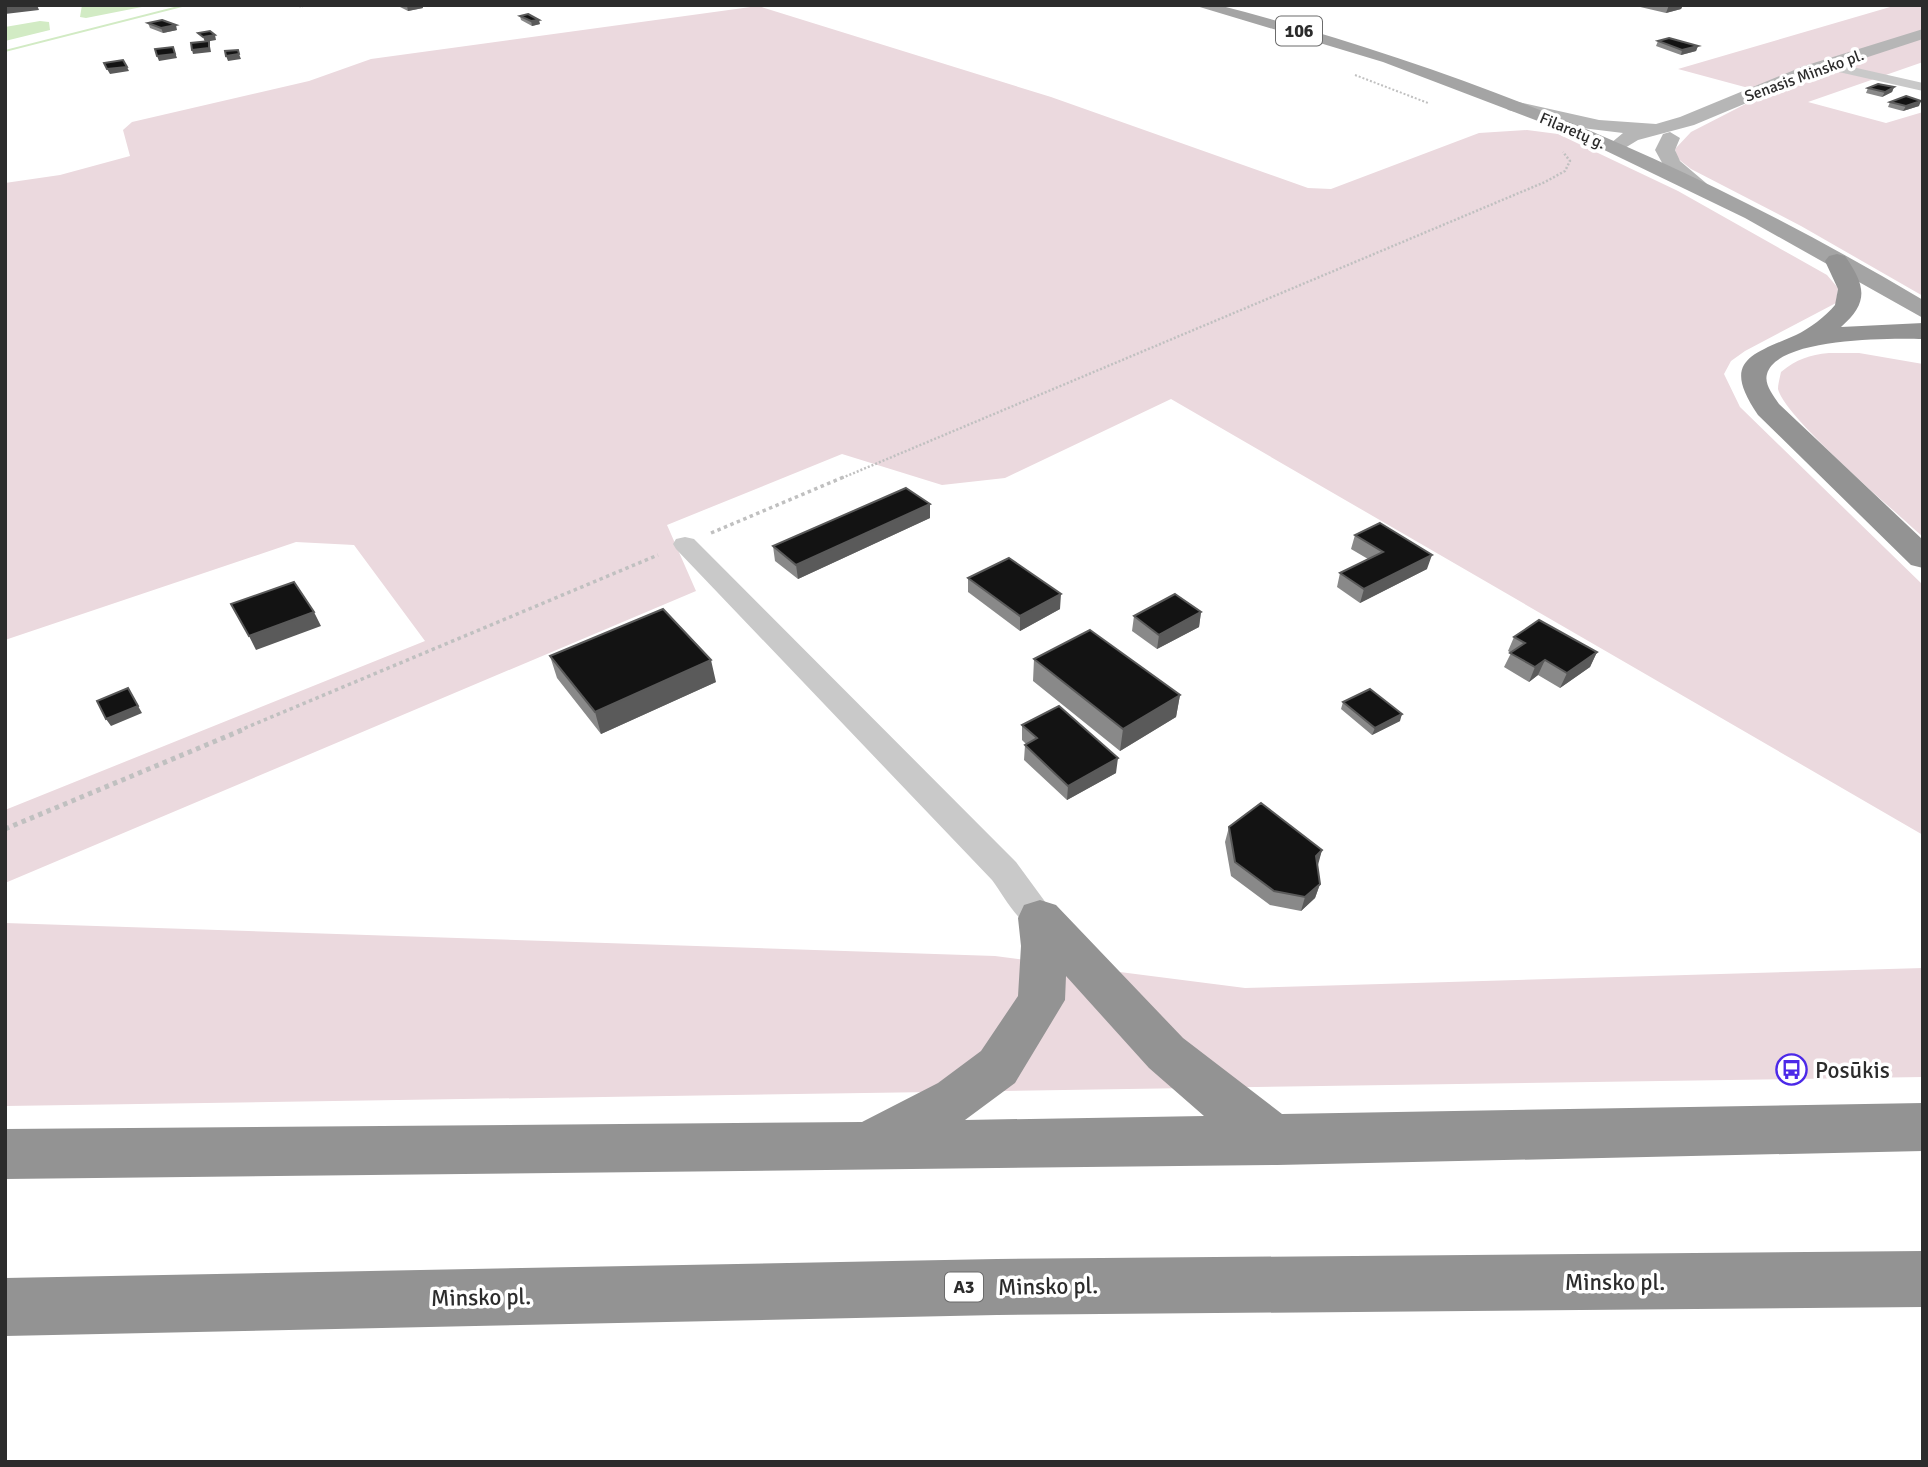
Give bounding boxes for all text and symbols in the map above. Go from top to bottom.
road number: 106 [1276,16,1322,46]
street label: Senasis Minsko pl. [1742,45,1867,107]
street label: Filaretų g. [1537,108,1609,154]
bus stop icon: Posūkis [1775,1053,1809,1087]
place label: Posūkis [1815,1056,1890,1085]
street label: Minsko pl. [1565,1268,1665,1297]
street label: Minsko pl. [998,1271,1099,1302]
road number: A3 [945,1272,983,1302]
street label: Minsko pl. [431,1282,532,1313]

